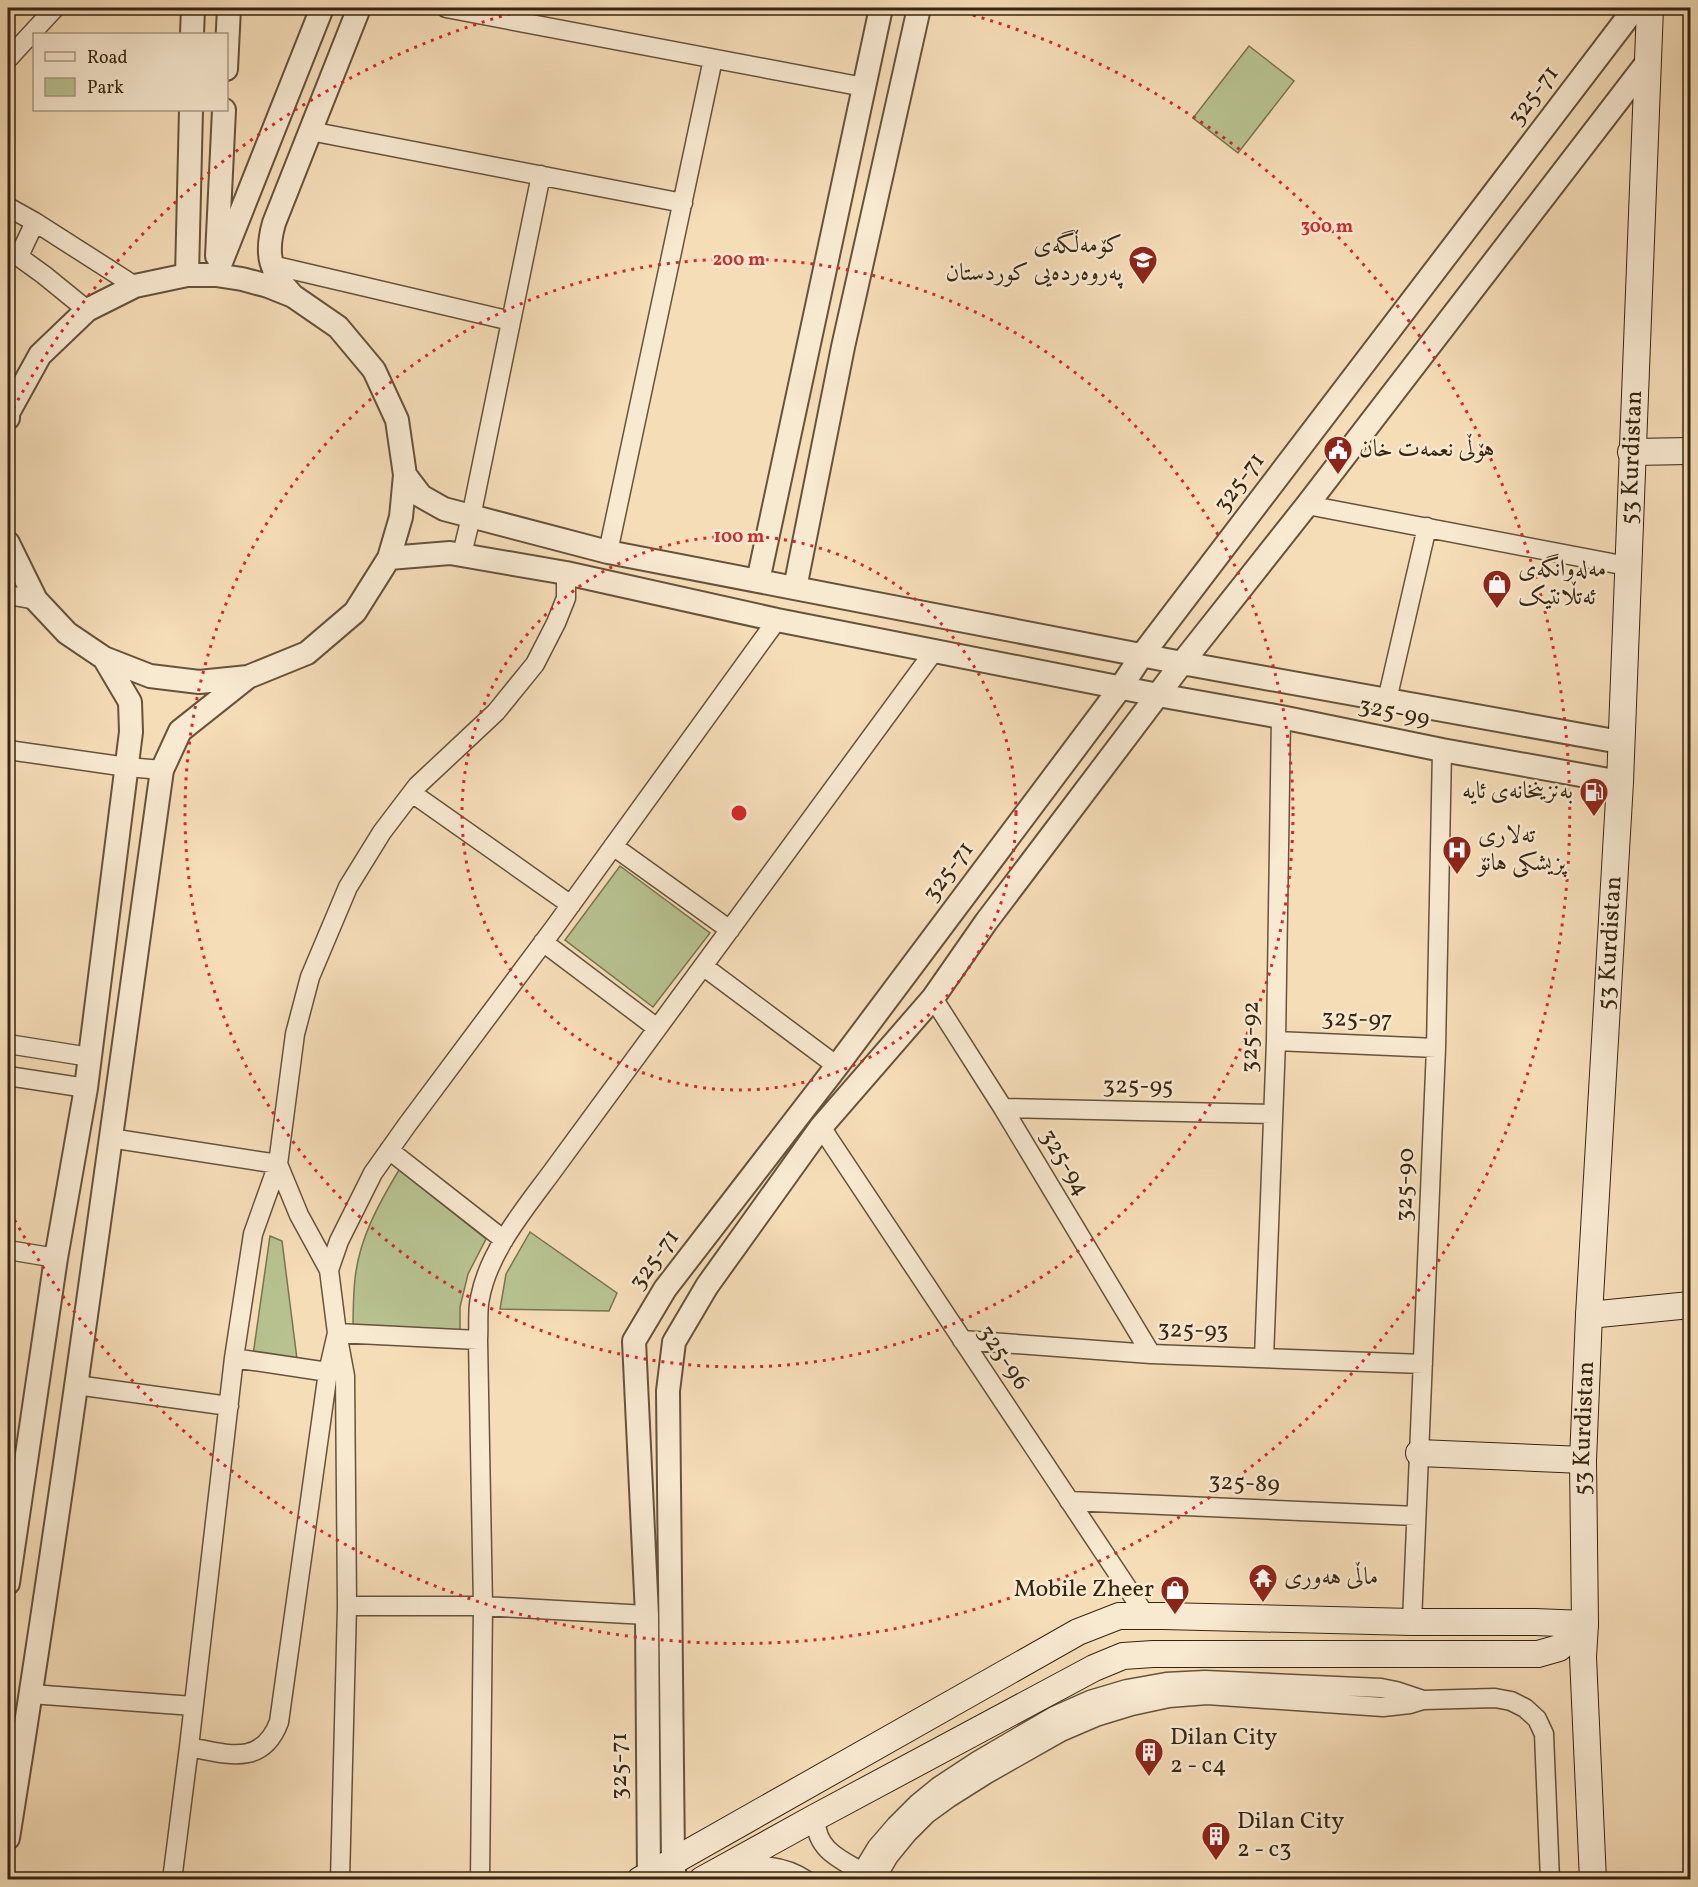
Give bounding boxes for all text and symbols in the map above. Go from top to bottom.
legend [33,33,228,111]
text: Road [87,46,128,71]
street label: 325-71 [1500,59,1568,133]
text: Park [87,76,124,101]
text: 300 m [1301,215,1353,240]
place label: كۆمەڵگەی پەروەردەیی كوردستان [945,229,1123,291]
school or university icon: كۆمەڵگەی پەروەردەیی كوردستان [1127,244,1159,286]
text: 200 m [713,248,765,273]
street label: 53 Kurdistan [1613,390,1652,525]
place label: هۆڵی نعمەت خان [1359,433,1495,467]
public building icon: هۆڵی نعمەت خان [1322,434,1354,476]
street label: 325-71 [1206,446,1274,520]
text: 100 m [714,525,764,550]
place label: مەلەوانگەی ئەتڵانتیک [1518,553,1606,615]
shop icon: مەلەوانگەی ئەتڵانتیک [1481,568,1513,610]
street label: 325-99 [1355,689,1433,737]
place label: بەنزینخانەی ئایە [1462,775,1573,809]
fuel station icon: بەنزینخانەی ئایە [1578,776,1610,818]
centre of rings [729,803,749,823]
place label: تەلاری پزیشکی هانۆ [1476,819,1568,881]
hospital icon: تەلاری پزیشکی هانۆ [1441,834,1473,876]
street label: 325-71 [915,835,983,909]
street label: 53 Kurdistan [1590,875,1632,1011]
street label: 325-92 [1233,1001,1269,1073]
street label: 325-97 [1321,1002,1393,1038]
street label: 325-95 [1102,1069,1174,1105]
street label: 325-94 [1031,1123,1097,1203]
street label: 325-90 [1388,1147,1424,1223]
street label: 325-71 [621,1223,689,1297]
street label: 325-93 [1157,1313,1229,1349]
street label: 325-96 [969,1318,1037,1398]
street label: 53 Kurdistan [1566,1361,1604,1496]
street label: 325-89 [1207,1465,1281,1503]
place label: ماڵی هەوری [1284,1561,1378,1595]
temple icon: ماڵی هەوری [1247,1562,1279,1604]
place label: Mobile Zheer [1014,1573,1154,1607]
shop icon: Mobile Zheer [1159,1574,1191,1616]
place label: Dilan City 2 - c4 [1170,1721,1277,1783]
street label: 325-71 [603,1732,637,1800]
building icon: Dilan City 2 - c4 [1133,1736,1165,1778]
place label: Dilan City 2 - c3 [1237,1805,1344,1867]
building icon: Dilan City 2 - c3 [1200,1820,1232,1862]

